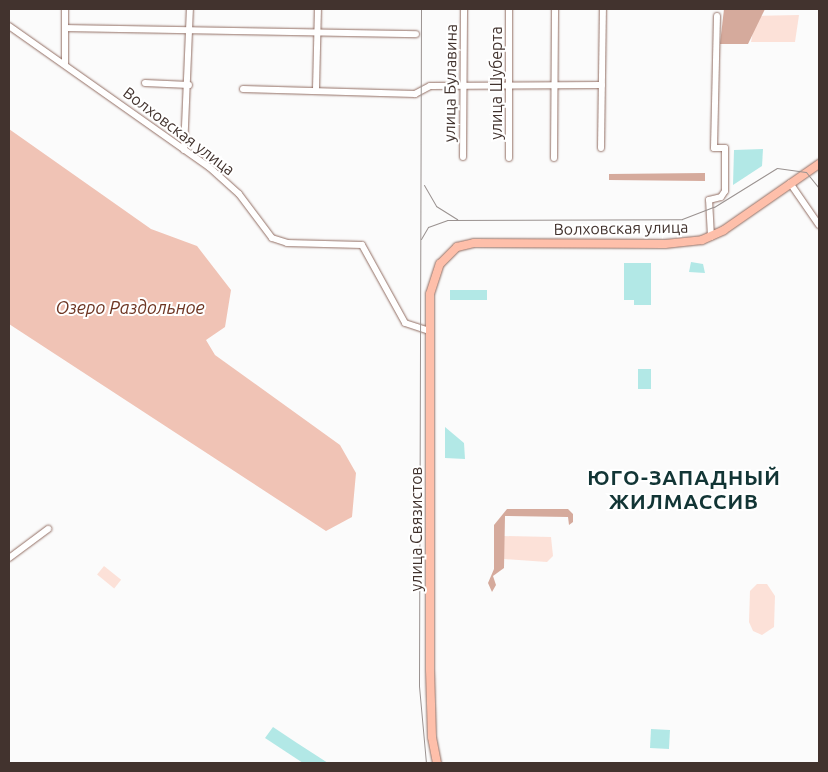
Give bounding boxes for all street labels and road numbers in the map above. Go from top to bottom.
street label: улица Булавина [439,24,461,142]
street label: улица Шуберта [486,26,506,140]
street label: Волховская улица [119,83,239,179]
street label: Волховская улица [553,217,689,239]
street label: улица Связистов [406,467,426,591]

